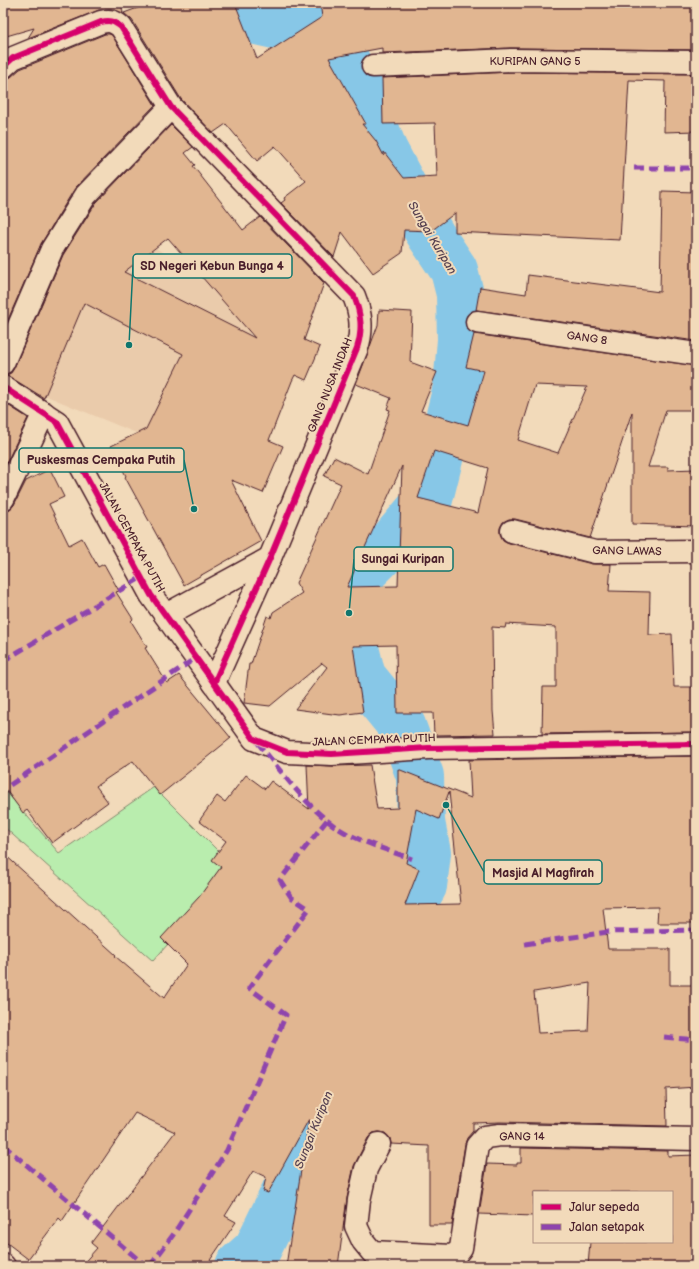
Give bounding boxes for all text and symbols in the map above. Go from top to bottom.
street label: KURIPAN GANG 5 [489,55,581,68]
water label: Sungai Kuripan [404,199,460,277]
callout: SD Negeri Kebun Bunga 4 [133,254,292,278]
text: SD Negeri Kebun Bunga 4 [140,259,284,274]
street label: GANG 8 [566,329,608,347]
street label: GANG NUSA INDAH [305,336,355,434]
callout: Puskesmas Cempaka Putih [19,448,184,472]
text: Puskesmas Cempaka Putih [27,453,175,468]
street label: JALAN CEMPAKA PUTIH [96,480,168,594]
street label: GANG LAWAS [592,544,662,558]
callout: Sungai Kuripan [354,547,453,571]
text: Sungai Kuripan [361,552,445,567]
street label: JALAN CEMPAKA PUTIH [312,731,436,749]
callout: Masjid Al Magfirah [484,860,602,884]
text: Masjid Al Magfirah [492,866,594,881]
water label: Sungai Kuripan [292,1089,336,1171]
street label: GANG 14 [499,1130,545,1143]
legend [533,1191,673,1243]
text: Jalur sepeda [569,1200,640,1215]
text: Jalan setapak [569,1220,644,1235]

